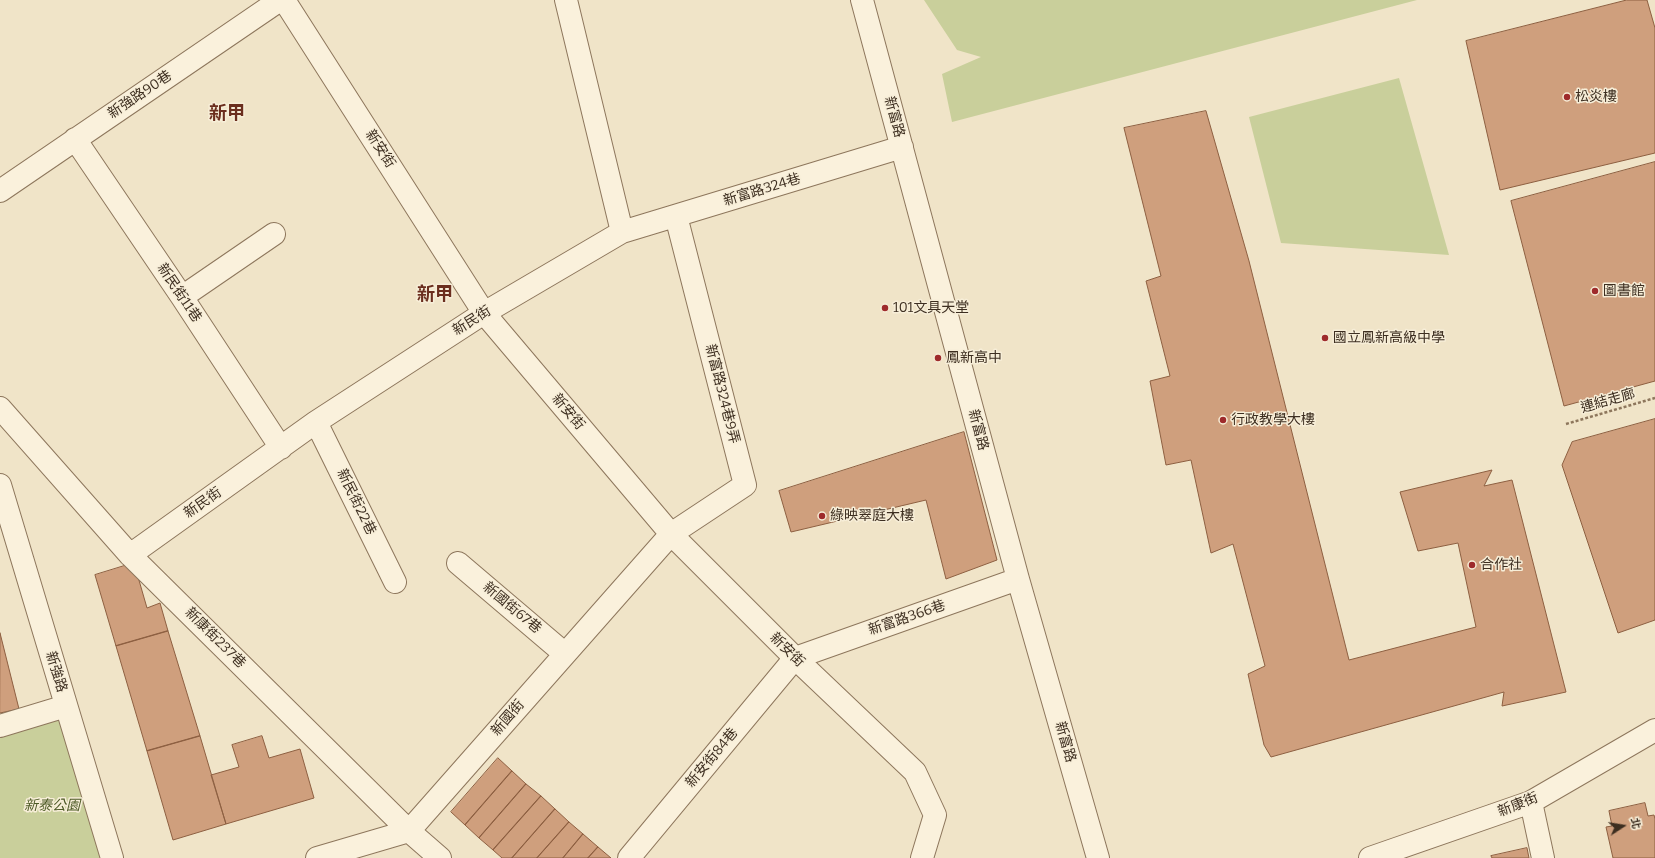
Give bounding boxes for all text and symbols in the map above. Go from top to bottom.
street label: 新強路90巷 [105,68,175,122]
place label: 松炎樓 [1575,89,1617,105]
marker: 松炎樓 [1562,92,1572,102]
street label: 新富路 [880,95,908,139]
district label: 新甲 [209,103,245,125]
street label: 新安街 [362,127,398,171]
street label: 新富路324巷 [721,170,803,210]
street label: 新民街11巷 [153,260,205,326]
place label: 圖書館 [1603,283,1645,299]
district label: 新甲 [417,284,453,306]
marker: 圖書館 [1590,286,1600,296]
place label: 101文具天堂 [893,300,969,316]
street label: 新民街 [450,303,494,339]
marker: 101文具天堂 [880,303,890,313]
place label: 國立鳳新高級中學 [1333,330,1445,346]
marker: 國立鳳新高級中學 [1320,333,1330,343]
street label: 新富路324巷9弄 [702,342,742,446]
place label: 鳳新高中 [946,350,1002,366]
marker: 鳳新高中 [933,353,943,363]
street label: 連結走廊 [1579,385,1637,417]
street label: 新安街 [548,391,588,433]
street label: 新富路 [964,408,992,452]
place label: 行政教學大樓 [1231,412,1315,428]
marker: 行政教學大樓 [1218,415,1228,425]
street label: 新民街22巷 [333,466,379,538]
street label: 新民街 [181,484,225,522]
place label: 綠映翠庭大樓 [830,508,914,524]
marker: 綠映翠庭大樓 [817,511,827,521]
place label: 合作社 [1480,557,1522,573]
marker: 合作社 [1467,560,1477,570]
street label: 新國街67巷 [479,579,545,637]
street label: 新富路366巷 [866,597,948,639]
street label: 新康街237巷 [181,604,249,672]
street label: 新安街 [766,629,808,671]
street label: 新強路 [42,649,70,695]
street label: 新國街 [488,697,528,739]
street label: 新富路 [1051,719,1079,765]
street label: 新安街84巷 [682,725,742,791]
street label: 新康街 [1495,789,1541,821]
park label: 新泰公園 [24,798,80,814]
north arrow [1603,806,1643,846]
text: 北 [1628,817,1643,830]

